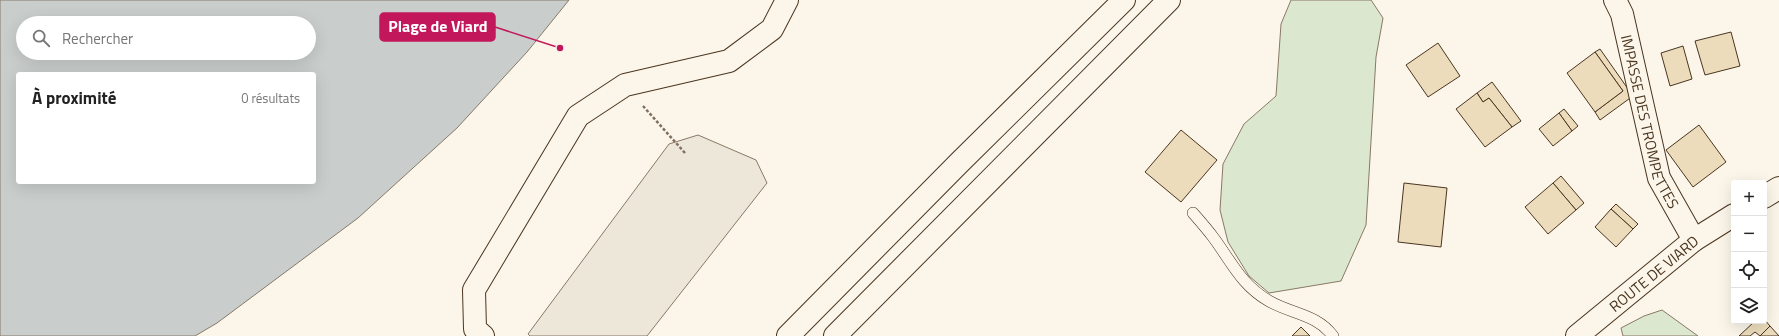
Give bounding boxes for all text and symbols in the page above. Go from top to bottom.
callout: Plage de Viard [380,13,495,41]
text: Plage de Viard [388,14,488,38]
search box [16,16,316,60]
icon: search [30,27,52,49]
text: Rechercher [62,27,133,50]
street label: IMPASSE DES TROMPETTES [1615,32,1685,213]
text: À proximité [32,85,116,111]
text: 0 résultats [241,88,300,108]
map controls [1731,180,1767,324]
button: + [1731,180,1767,216]
button: − [1731,216,1767,252]
street label: ROUTE DE VIARD [1604,229,1703,317]
button: locate [1731,252,1767,288]
button: layers [1731,288,1767,324]

